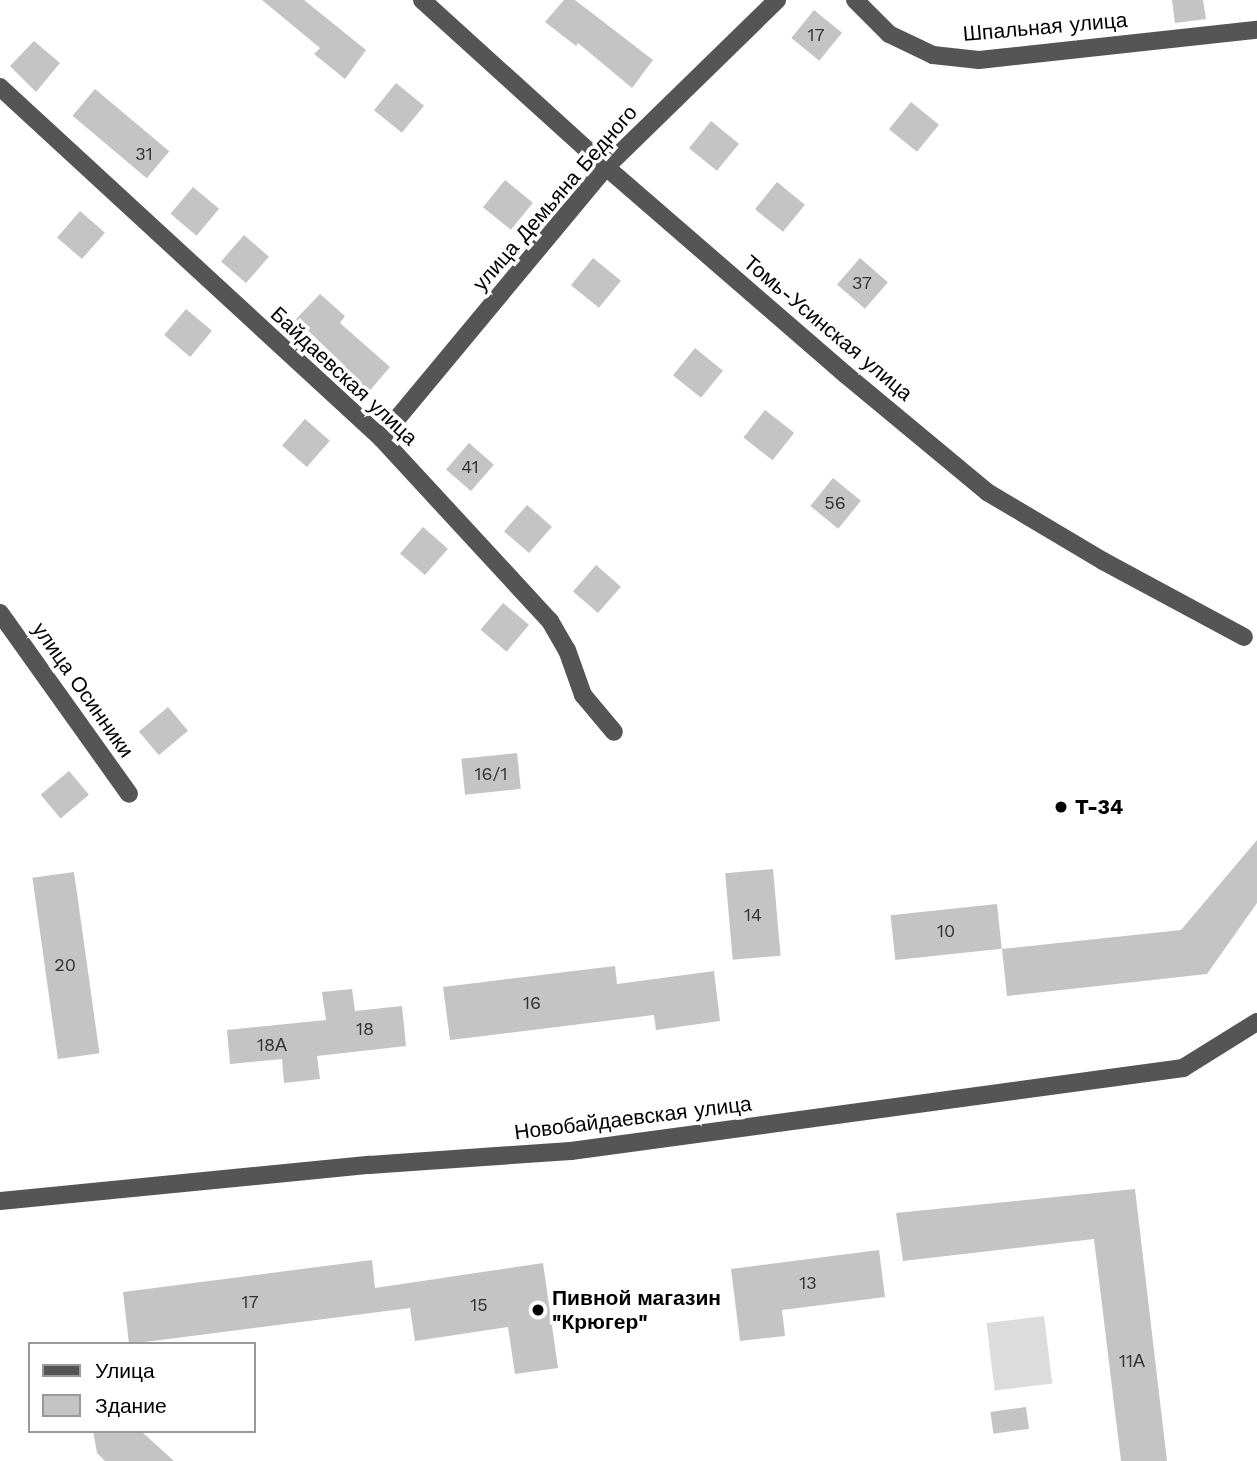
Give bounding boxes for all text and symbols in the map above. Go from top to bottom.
street label: Шпальная улица [962,7,1128,47]
house number: 17 [807,24,825,46]
street label: улица Демьяна Бедного [468,100,642,296]
house number: 31 [135,143,153,165]
street label: Томь-Усинская улица [738,250,918,406]
house number: 37 [852,272,872,294]
street label: Байдаевская улица [265,301,423,451]
house number: 41 [461,456,479,478]
house number: 56 [824,492,846,514]
street label: улица Осинники [27,618,139,762]
house number: 16/1 [475,763,507,785]
place label: T-34 [1075,794,1123,820]
marker: T-34 [1053,799,1069,815]
house number: 14 [744,904,762,926]
house number: 10 [937,920,955,942]
house number: 20 [54,954,76,976]
house number: 16 [523,992,541,1014]
house number: 18 [356,1018,374,1040]
house number: 18А [257,1034,287,1056]
street label: Новобайдаевская улица [513,1091,753,1145]
house number: 13 [799,1272,817,1294]
place label: Пивной магазин "Крюгер" [552,1285,721,1335]
house number: 17 [241,1291,259,1313]
house number: 15 [470,1294,488,1316]
marker: Пивной магазин "Крюгер" [530,1302,546,1318]
legend [28,1342,256,1433]
house number: 11А [1119,1350,1145,1372]
text: Улица [95,1358,155,1383]
text: Здание [95,1393,167,1418]

